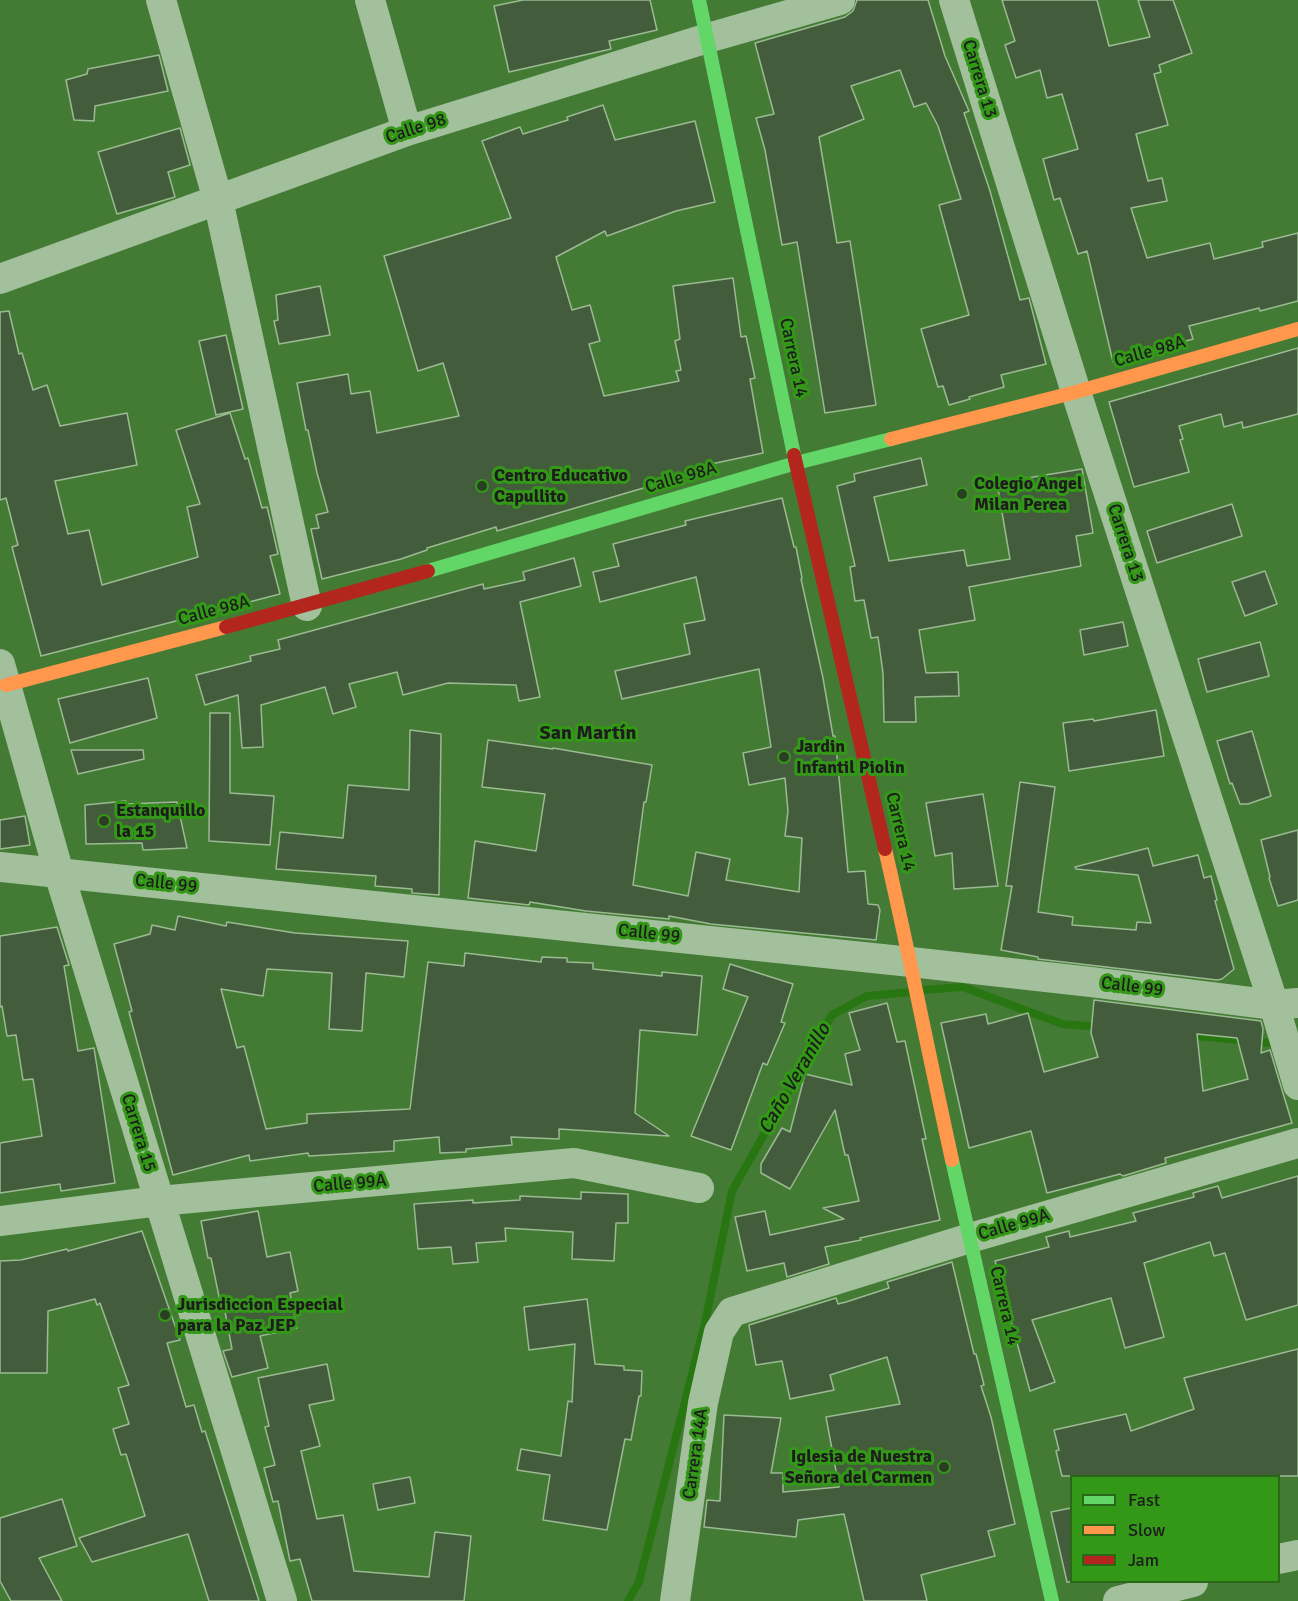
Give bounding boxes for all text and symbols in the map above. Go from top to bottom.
street label: Carrera 13 [957,37,1001,121]
street label: Calle 98 [383,109,449,149]
street label: Carrera 14 [774,316,812,400]
street label: Calle 98A [1112,331,1188,373]
street label: Calle 98A [643,457,719,499]
place label: Centro Educativo Capullito [494,465,628,508]
place label: Colegio Angel Milan Perea [974,473,1083,516]
marker: Centro Educativo Capullito [475,479,489,493]
marker: Colegio Angel Milan Perea [955,487,969,501]
street label: Carrera 13 [1102,501,1148,585]
street label: Calle 98A [176,591,252,631]
district label: San Martín [540,722,636,746]
place label: Jardin Infantil Piolin [796,736,905,778]
marker: Jardin Infantil Piolin [777,750,791,764]
street label: Carrera 14 [880,790,920,874]
place label: Estanquillo la 15 [116,800,205,842]
marker: Estanquillo la 15 [97,814,111,828]
street label: Calle 99 [134,870,198,898]
street label: Calle 99 [617,920,681,948]
street label: Calle 99 [1100,972,1164,1002]
water label: Caño Veranillo [754,1019,836,1139]
street label: Carrera 15 [116,1091,160,1175]
street label: Calle 99A [312,1170,388,1198]
street label: Calle 99A [976,1204,1052,1246]
street label: Carrera 14 [984,1264,1024,1348]
place label: Jurisdiccion Especial para la Paz JEP [177,1294,343,1336]
marker: Jurisdiccion Especial para la Paz JEP [158,1308,172,1322]
street label: Carrera 14A [679,1407,713,1501]
place label: Iglesia de Nuestra Señora del Carmen [785,1446,932,1488]
marker: Iglesia de Nuestra Señora del Carmen [937,1460,951,1474]
legend [1070,1475,1280,1583]
text: Fast [1128,1489,1160,1511]
text: Slow [1128,1519,1165,1541]
text: Jam [1128,1549,1159,1571]

